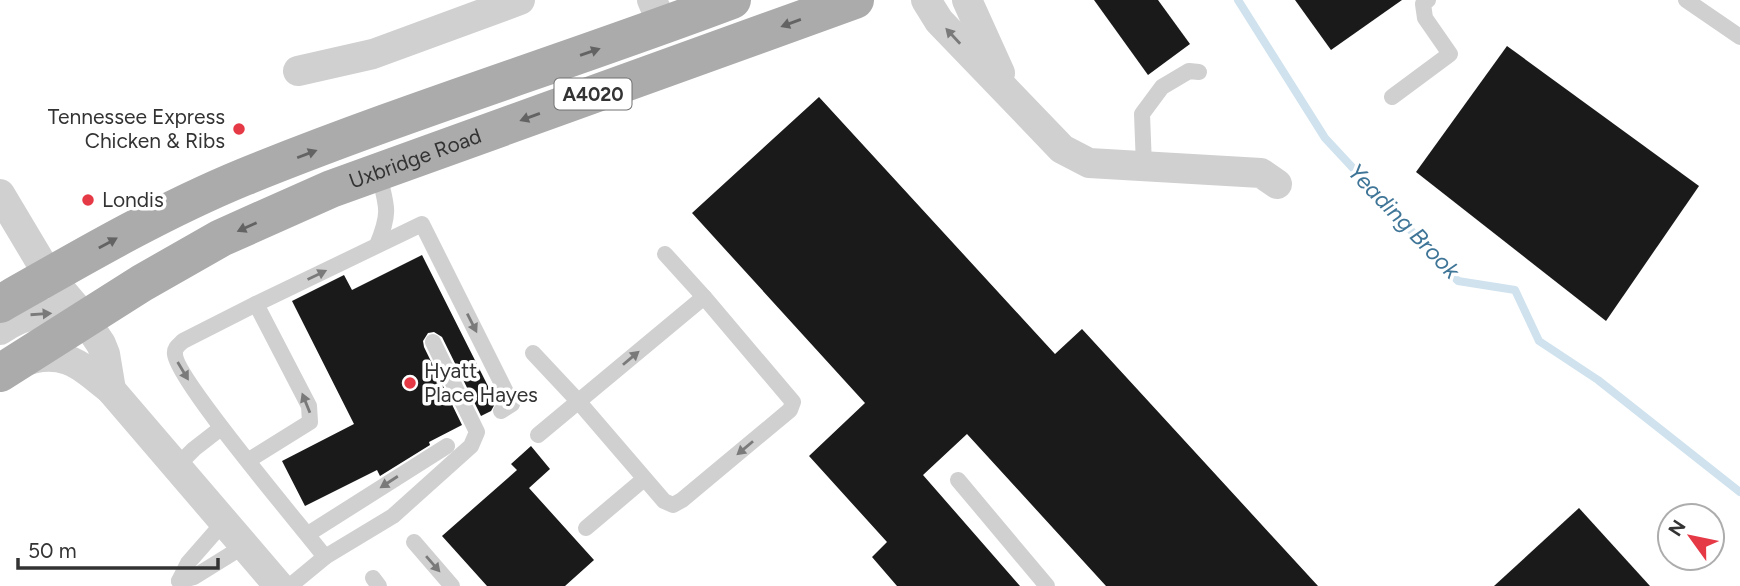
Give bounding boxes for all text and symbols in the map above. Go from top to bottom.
one-way arrow [780,18,801,29]
one-way arrow [946,28,962,45]
one-way arrow [579,46,600,57]
road number: A4020 [554,78,632,110]
place label: Tennessee Express Chicken & Ribs [48,104,225,153]
one-way arrow [520,111,541,122]
marker: Tennessee Express Chicken & Ribs [231,121,247,137]
street label: Uxbridge Road [346,123,485,193]
one-way arrow [296,148,317,159]
water label: Yeading Brook [1342,158,1466,285]
place label: Londis [102,187,164,212]
marker: Londis [80,192,96,208]
one-way arrow [237,221,257,233]
one-way arrow [99,237,118,249]
one-way arrow [307,269,327,280]
one-way arrow [30,308,52,319]
one-way arrow [466,313,477,333]
one-way arrow [622,351,639,366]
place label: Hyatt Place Hayes [424,358,538,407]
one-way arrow [176,361,189,380]
marker: Hyatt Place Hayes [402,375,418,391]
one-way arrow [301,392,312,413]
one-way arrow [736,440,754,456]
one-way arrow [379,476,399,489]
north arrow [1656,502,1726,572]
text: N [1664,516,1691,540]
scale bar [18,526,217,570]
text: 50 m [28,538,77,563]
one-way arrow [425,556,440,573]

